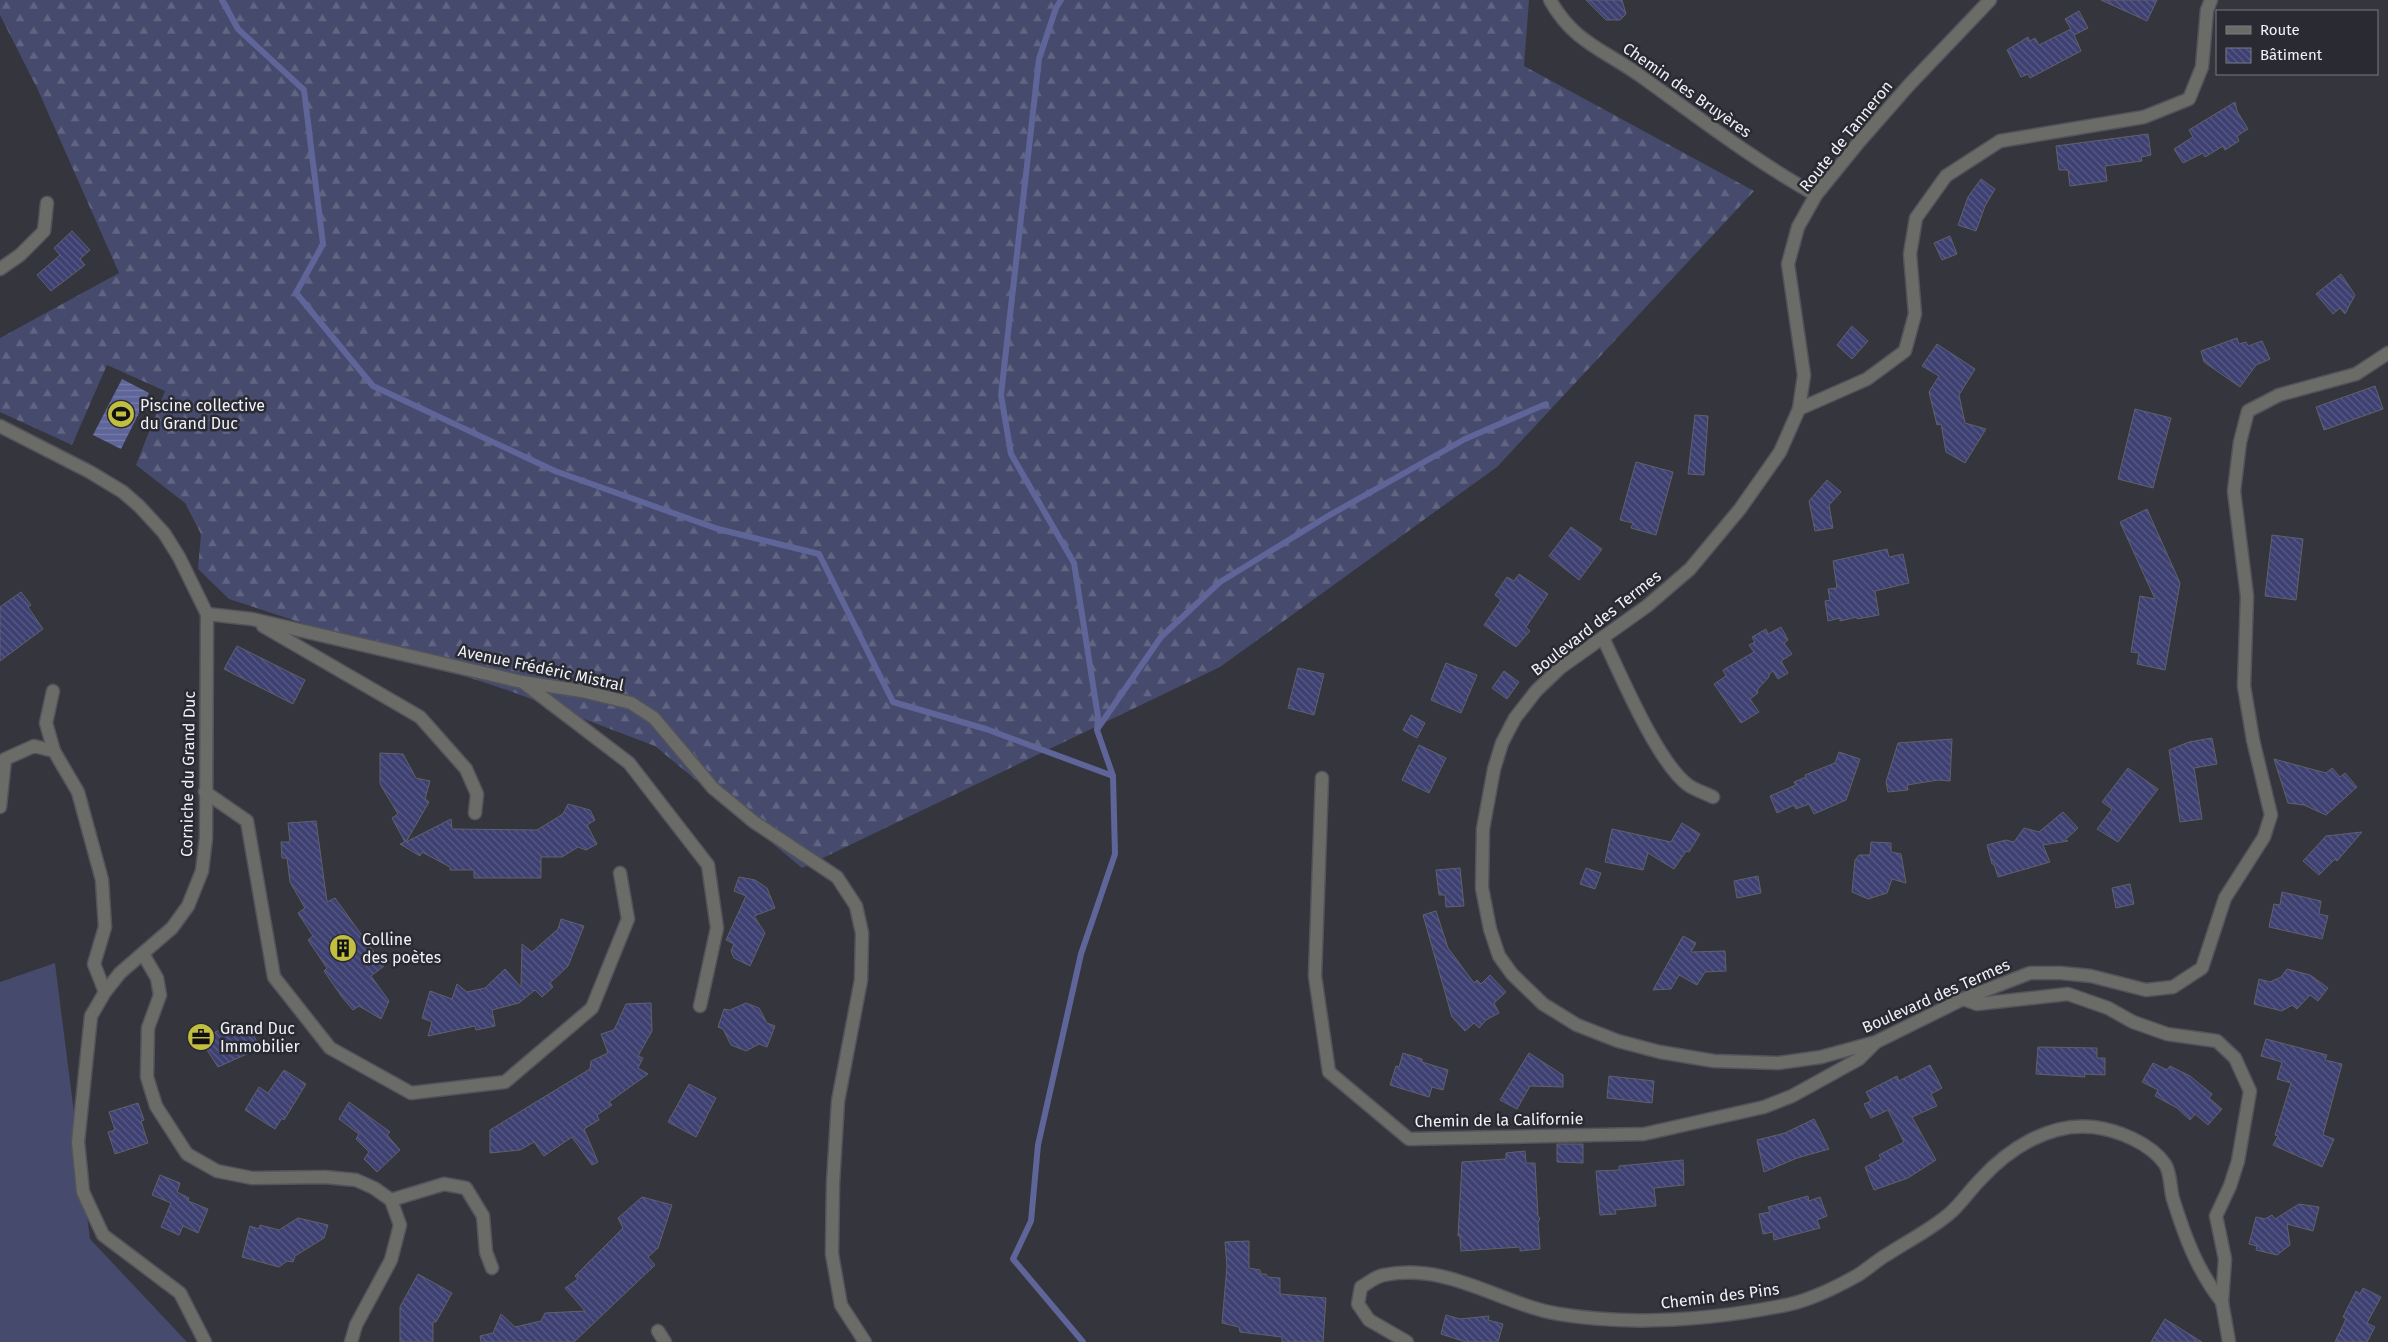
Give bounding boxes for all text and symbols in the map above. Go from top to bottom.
legend [2216,10,2378,75]
text: Route [2260,21,2300,39]
street label: Chemin des Bruyères [1619,39,1755,141]
text: Bâtiment [2260,46,2323,64]
street label: Route de Tanneron [1795,77,1897,195]
place label: Piscine collective du Grand Duc [140,396,265,433]
sports icon: Piscine collective du Grand Duc [106,399,136,429]
street label: Boulevard des Termes [1527,566,1665,680]
street label: Avenue Frédéric Mistral [456,641,626,695]
street label: Corniche du Grand Duc [177,690,199,857]
place label: Colline des poètes [362,930,441,967]
building icon: Colline des poètes [328,933,358,963]
street label: Boulevard des Termes [1859,955,2013,1037]
place label: Grand Duc Immobilier [220,1019,300,1056]
office icon: Grand Duc Immobilier [186,1022,216,1052]
street label: Chemin de la Californie [1414,1109,1584,1131]
street label: Chemin des Pins [1660,1279,1780,1313]

